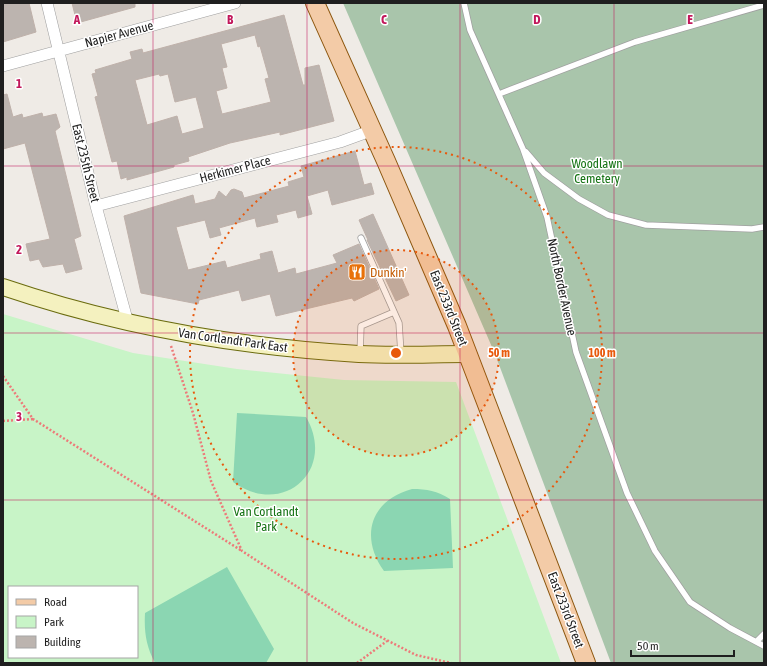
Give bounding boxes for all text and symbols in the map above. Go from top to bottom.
text: A [73,12,81,27]
text: B [227,12,234,27]
text: C [381,12,387,27]
text: D [533,12,541,27]
text: E [687,12,693,27]
street label: Napier Avenue [83,18,155,50]
text: 1 [16,76,22,91]
street label: East 235th Street [69,122,103,204]
street label: Herkimer Place [198,152,272,186]
park label: Woodlawn Cemetery [572,156,622,186]
street label: North Border Avenue [544,237,580,337]
text: 2 [16,242,22,257]
restaurant icon: Dunkin' [347,262,367,282]
place label: Dunkin' [370,265,406,280]
street label: East 233rd Street [427,268,471,348]
street label: Van Cortlandt Park East [177,325,289,355]
centre of rings [389,346,403,360]
text: 50 m [488,346,510,360]
text: 100 m [588,346,616,360]
text: 3 [16,409,22,424]
park label: Van Cortlandt Park [233,504,299,534]
street label: East 233rd Street [545,570,587,650]
legend [8,586,138,658]
text: Road [44,595,67,609]
text: Park [44,615,65,629]
scale bar [631,632,734,658]
text: Building [44,635,82,649]
text: 50 m [637,639,659,653]

